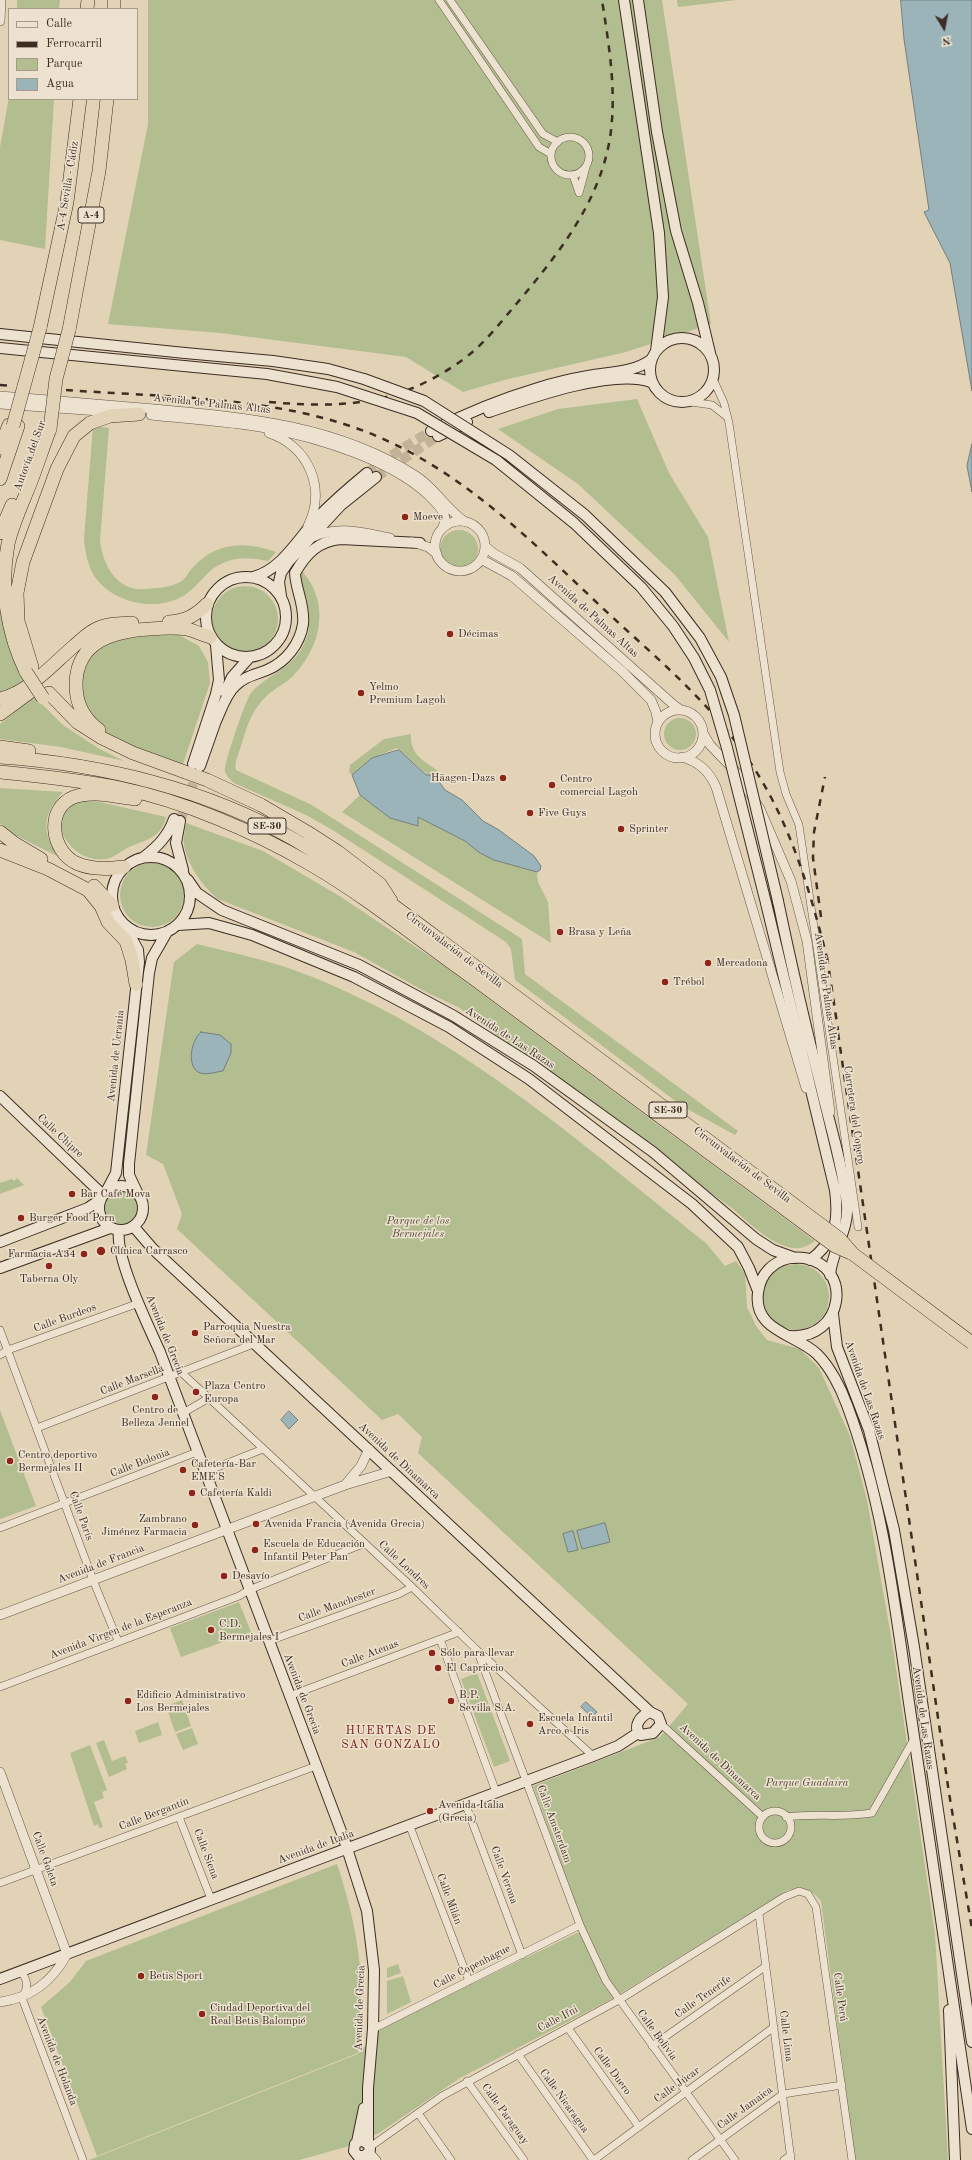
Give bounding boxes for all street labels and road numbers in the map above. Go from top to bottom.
street label: A-4 Sevilla - Cádiz [54,140,82,232]
road number: A-4 [78,207,104,223]
street label: Avenida de Palmas Altas [153,391,271,417]
street label: Autovía del Sur [11,419,49,493]
street label: Avenida de Palmas Altas [545,572,641,660]
road number: SE-30 [248,818,286,834]
street label: Circunvalación de Sevilla [403,909,505,991]
street label: Avenida de Palmas Altas [811,932,841,1050]
street label: Avenida de Las Razas [463,1004,557,1072]
street label: Avenida de Ucrania [105,1009,127,1103]
street label: Carretera del Copero [841,1065,867,1165]
road number: SE-30 [649,1102,687,1118]
street label: Calle Chipre [34,1111,86,1161]
street label: Circunvalación de Sevilla [691,1124,793,1206]
street label: Avenida de Grecia [143,1293,187,1377]
street label: Calle Burdeos [32,1301,98,1335]
street label: Avenida de Las Razas [842,1339,888,1441]
street label: Calle Marsella [98,1362,166,1398]
street label: Avenida de Dinamarca [355,1420,443,1502]
street label: Calle Bolonia [108,1446,172,1480]
street label: Calle París [66,1490,96,1542]
street label: Calle Londres [375,1538,433,1592]
street label: Avenida de Francia [56,1541,146,1587]
street label: Calle Manchester [296,1585,378,1625]
street label: Avenida Virgen de la Esperanza [48,1596,194,1662]
street label: Calle Atenas [339,1637,401,1671]
street label: Avenida de Grecia [280,1652,324,1736]
street label: Avenida de Las Razas [909,1666,937,1770]
street label: Avenida de Dinamarca [676,1721,764,1803]
street label: Calle Amsterdam [534,1783,574,1865]
street label: Calle Bergantín [117,1795,191,1833]
street label: Calle Siena [190,1827,222,1881]
street label: Avenida de Italia [276,1827,356,1867]
street label: Calle Goleta [29,1830,61,1888]
street label: Calle Verona [487,1844,521,1906]
street label: Calle Milán [433,1872,465,1926]
street label: Calle Copenhague [431,1942,513,1992]
street label: Avenida de Grecia [352,1965,368,2051]
street label: Calle Perú [830,1972,850,2022]
street label: Calle Tenerife [672,1973,734,2021]
street label: Calle Ifni [536,2003,580,2035]
street label: Calle Bolivia [634,2007,680,2063]
street label: Calle Lima [776,2010,796,2062]
street label: Avenida de Holanda [34,2014,80,2108]
street label: Calle Duero [590,2044,634,2098]
street label: Calle Júcar [652,2064,702,2106]
street label: Calle Nicaragua [536,2066,592,2136]
street label: Calle Paraguay [478,2081,532,2147]
street label: Calle Jamaica [715,2083,775,2133]

